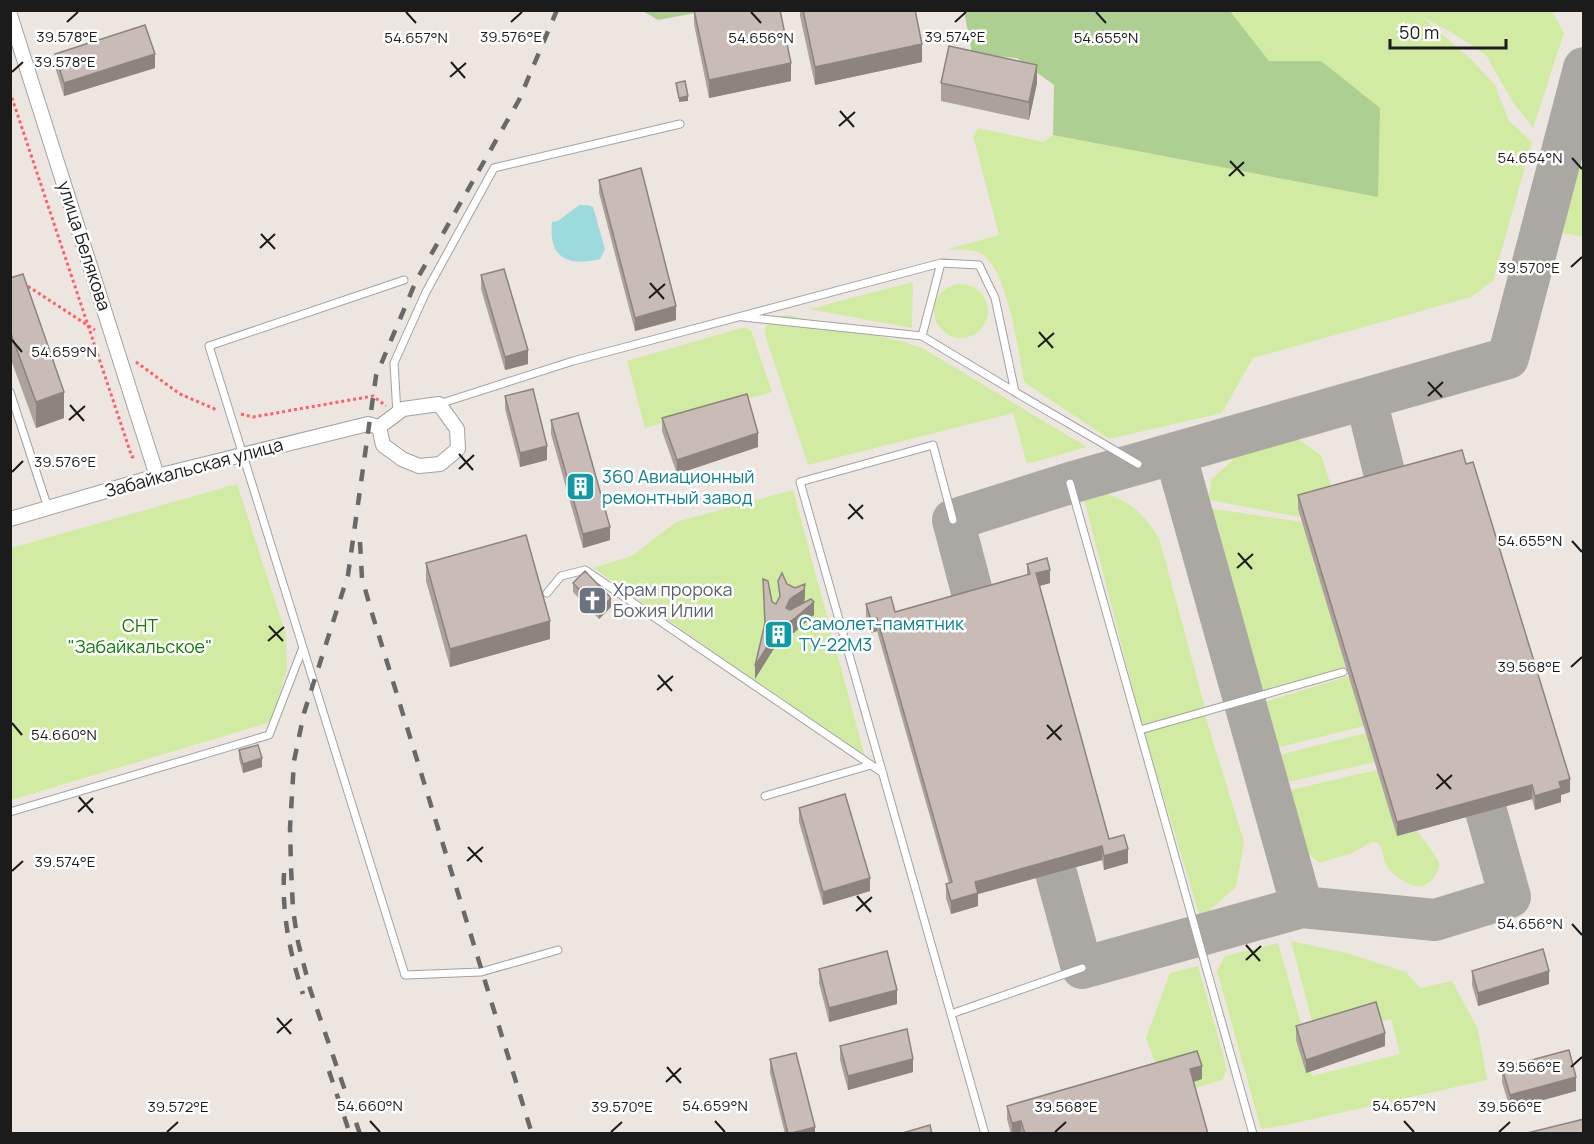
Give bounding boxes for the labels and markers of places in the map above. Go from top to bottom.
place label: 360 Авиационный ремонтный завод [602,464,755,509]
building icon: 360 Авиационный ремонтный завод [565,471,597,503]
place label: Храм пророка Божия Илии [613,577,732,622]
church icon: Храм пророка Божия Илии [576,584,608,616]
place label: Самолет-памятник ТУ-22М3 [799,611,965,656]
building icon: Самолет-памятник ТУ-22М3 [762,618,794,650]

